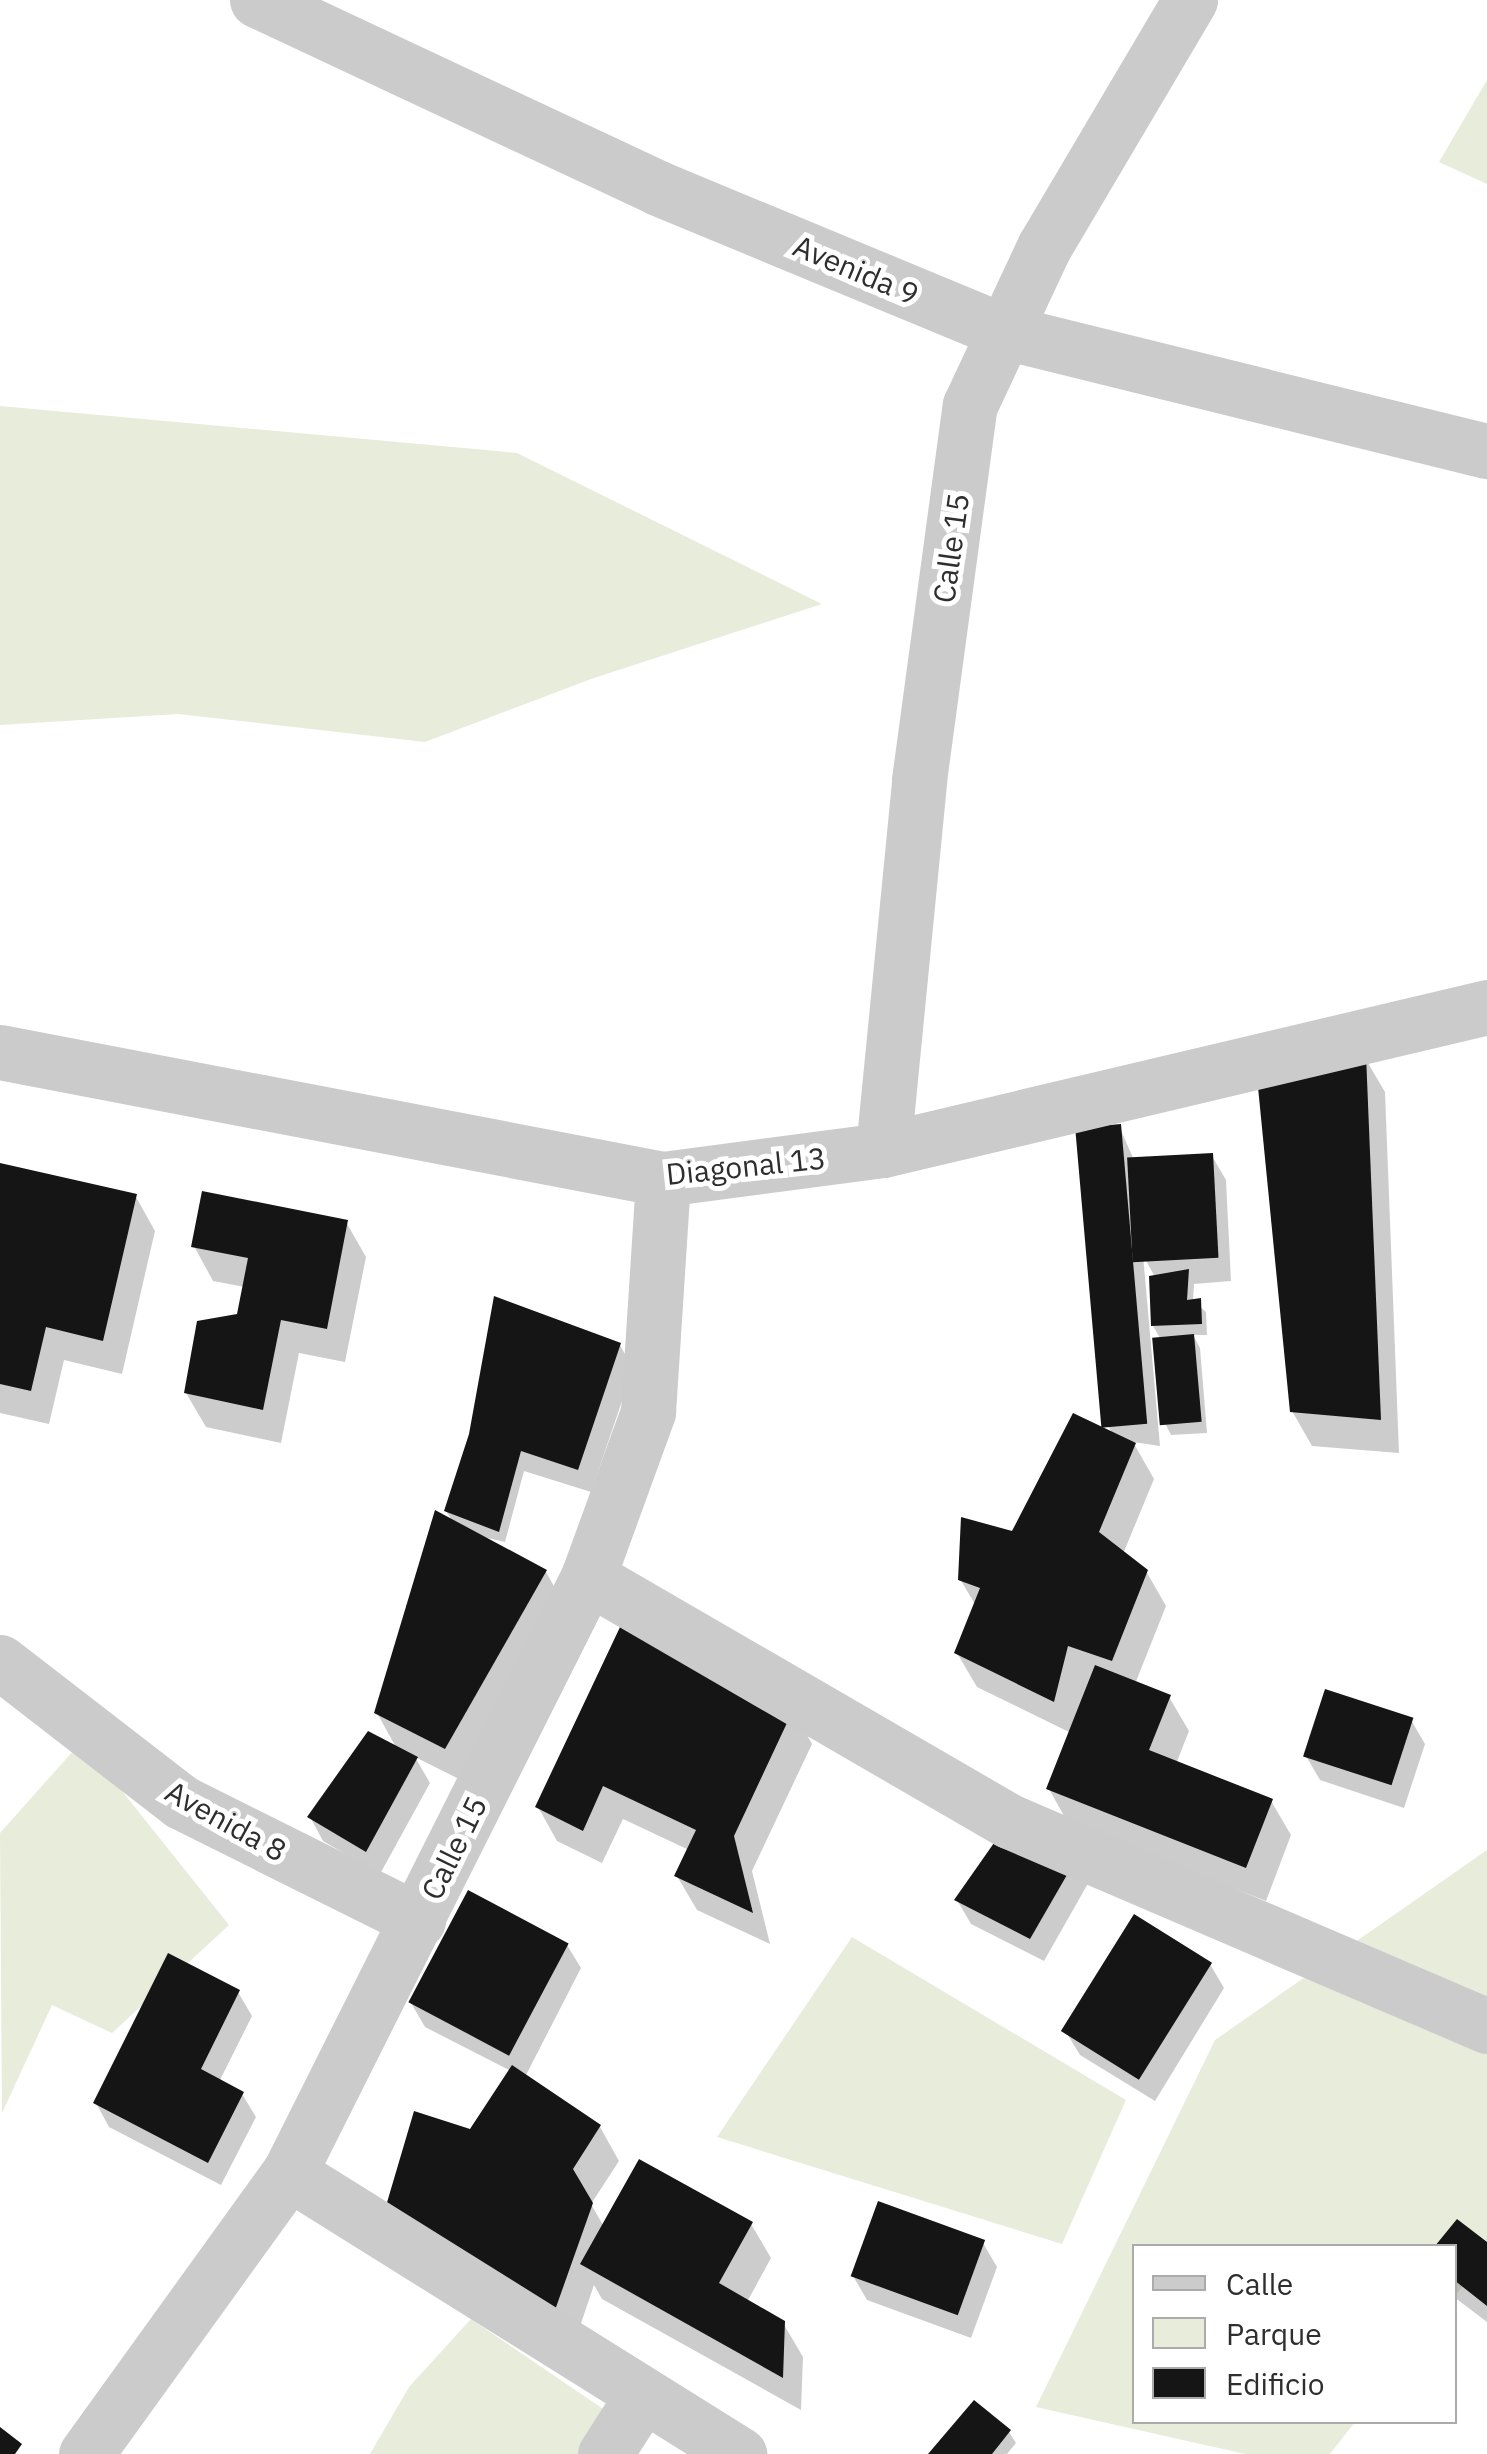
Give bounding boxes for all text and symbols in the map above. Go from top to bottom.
street label: Avenida 9 [788,228,924,312]
street label: Calle 15 [925,491,977,605]
street label: Diagonal 13 [664,1140,828,1192]
street label: Avenida 8 [159,1773,293,1869]
street label: Calle 15 [414,1791,494,1905]
legend [1132,2244,1457,2424]
text: Calle [1226,2264,1293,2303]
text: Parque [1226,2314,1322,2353]
text: Edificio [1226,2364,1325,2403]

